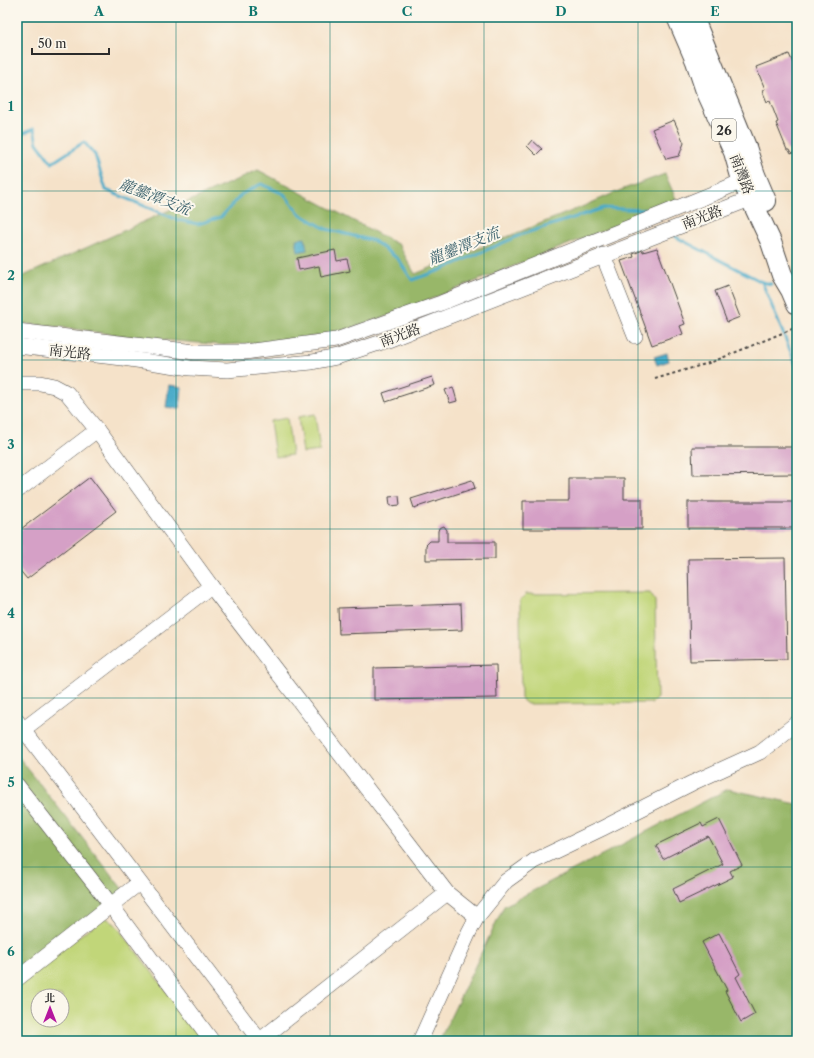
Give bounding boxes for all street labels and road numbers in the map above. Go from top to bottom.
road number: 26 [712,119,736,141]
street label: 南灣路 [726,151,758,197]
street label: 南光路 [679,201,725,233]
street label: 南光路 [377,319,423,351]
street label: 南光路 [48,341,92,363]

